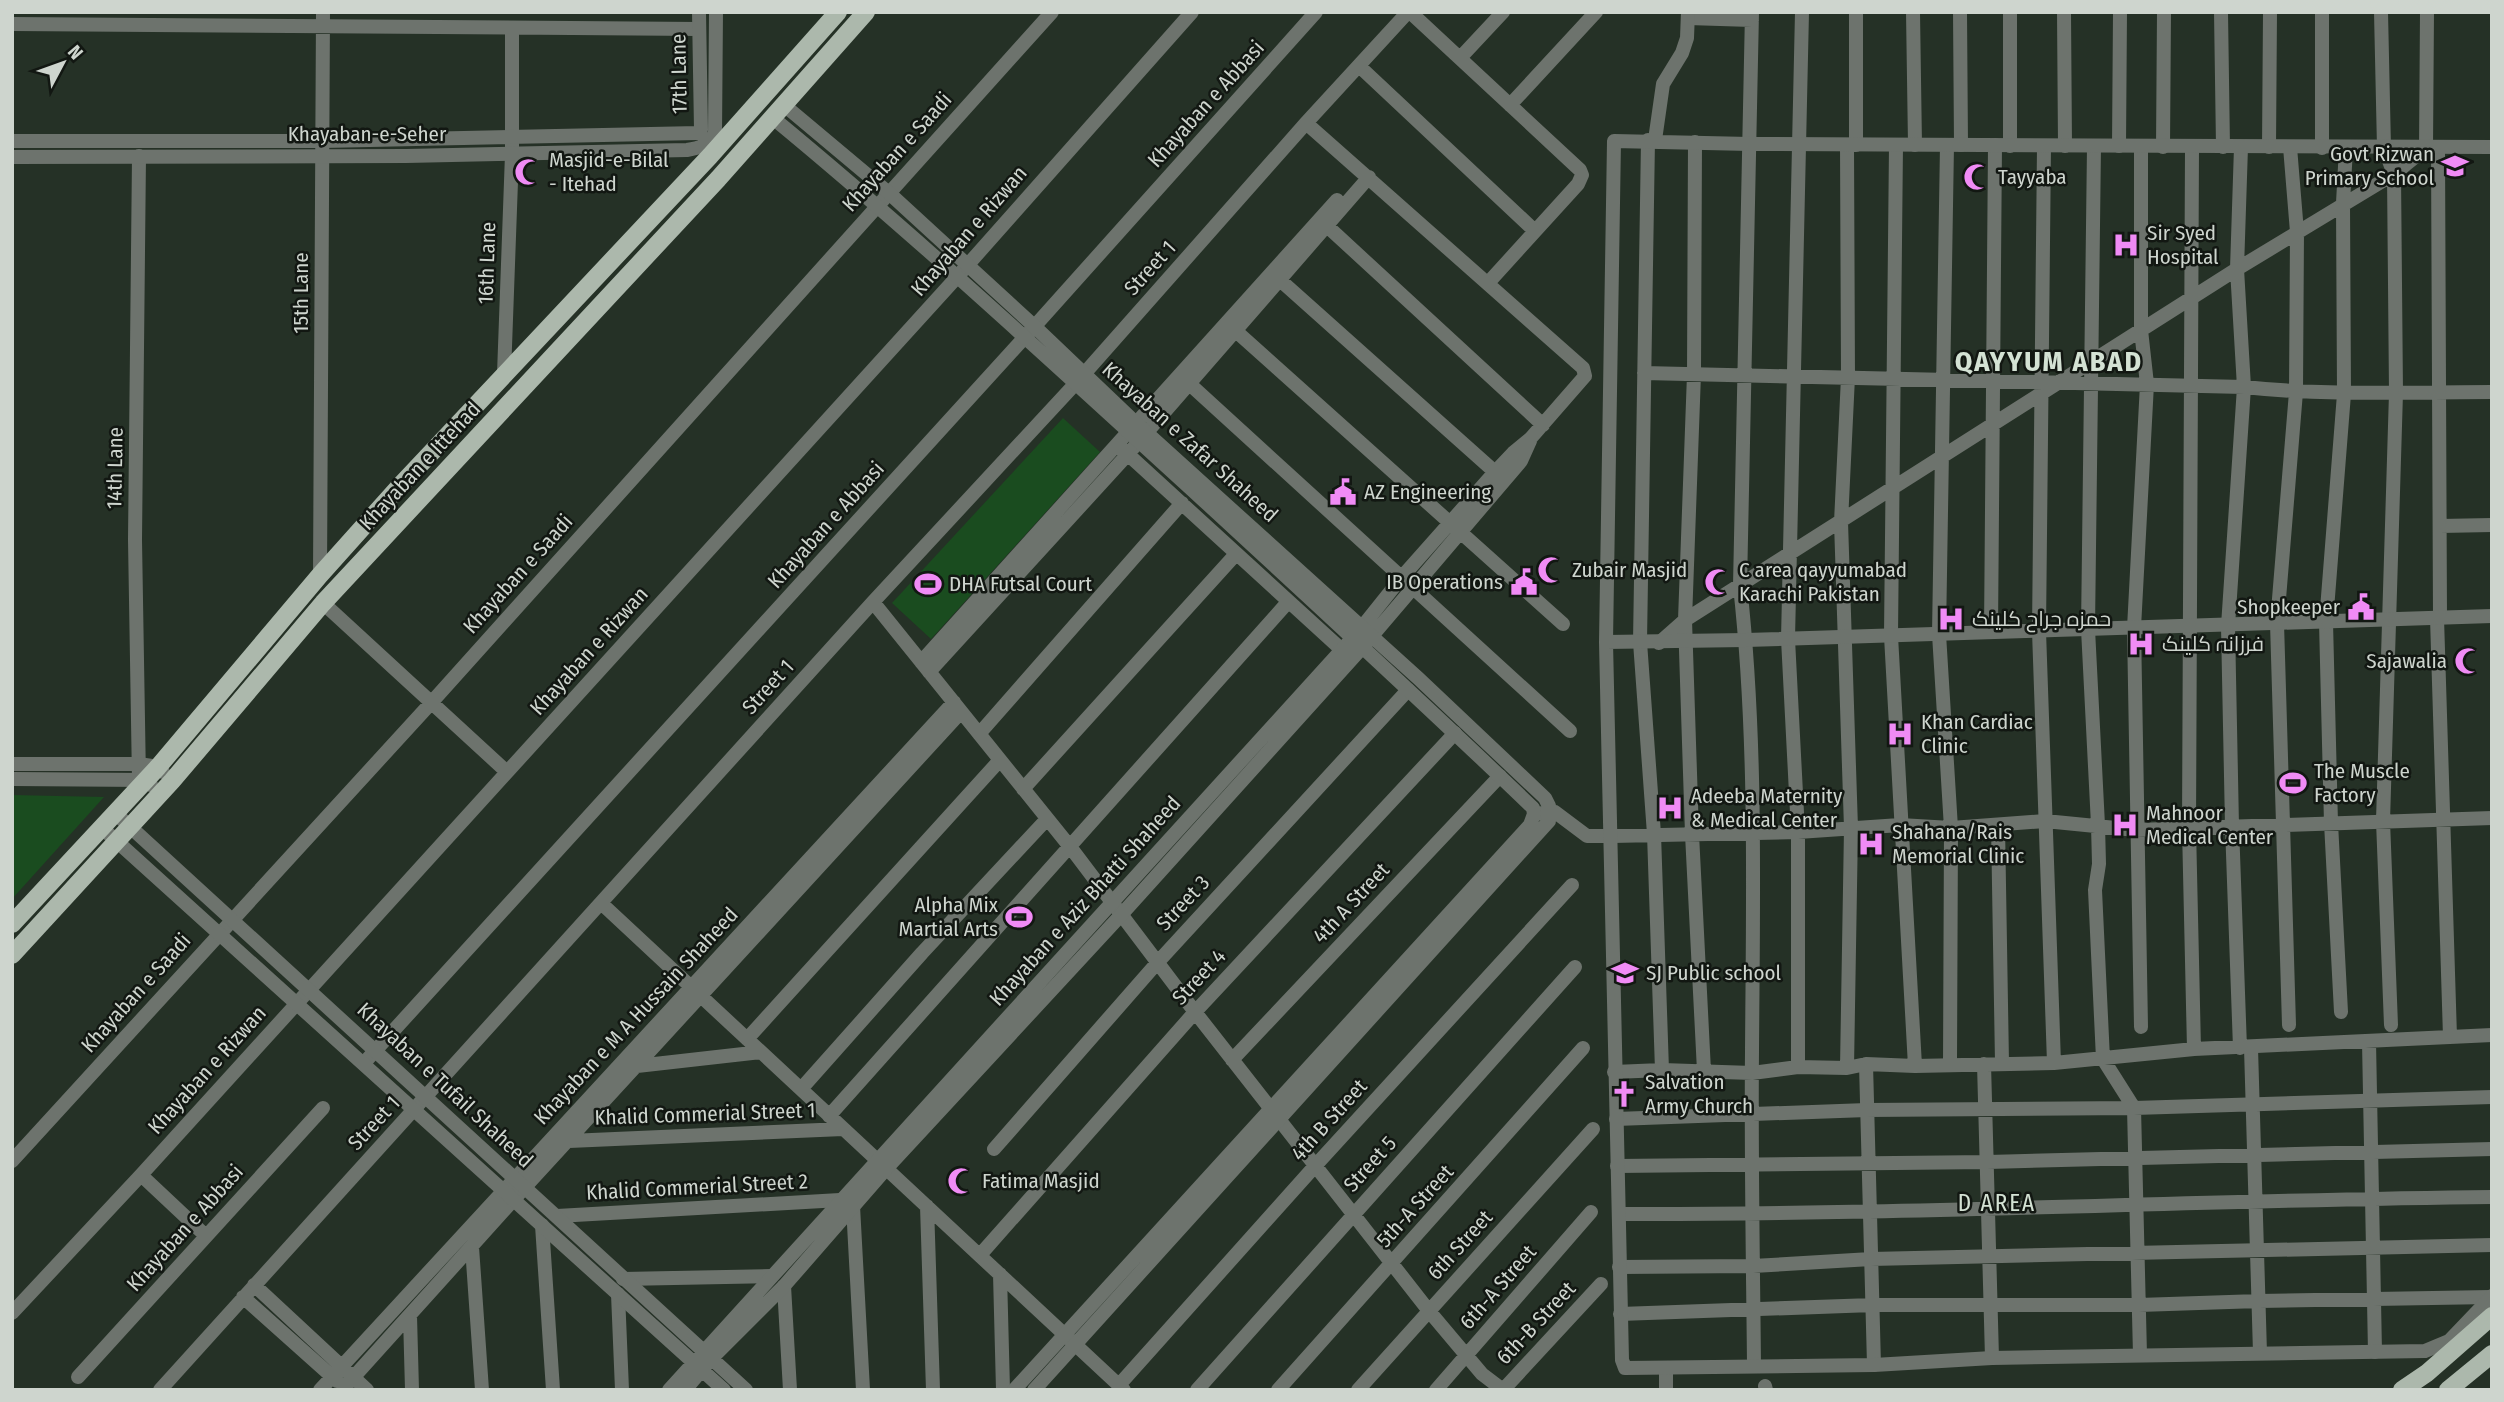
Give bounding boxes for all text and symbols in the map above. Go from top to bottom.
north arrow [28,28,98,98]
street label: 17th Lane [665,34,693,114]
street label: Khayaban e Abbasi [1142,35,1270,173]
text: N [63,40,88,64]
street label: Khayaban e Saadi [837,87,957,217]
street label: Khayaban-e-Seher [288,121,447,147]
place label: Govt Rizwan Primary School [2305,141,2434,191]
place label: Masjid-e-Bilal - Itehad [549,147,669,197]
school or university icon: Govt Rizwan Primary School [2440,151,2470,181]
mosque icon: Masjid-e-Bilal - Itehad [513,157,543,187]
street label: Khayaban e Rizwan [905,161,1033,301]
mosque icon: Tayyaba [1962,162,1992,192]
place label: Tayyaba [1998,164,2067,190]
place label: Sir Syed Hospital [2147,220,2219,270]
street label: 16th Lane [473,221,501,305]
hospital icon: Sir Syed Hospital [2111,230,2141,260]
street label: Street 1 [1119,235,1181,301]
street label: 15th Lane [288,252,314,334]
district label: QAYYUM ABAD [1955,345,2143,378]
street label: Khayaban e Zafar Shaheed [1097,356,1283,528]
street label: Khayaban e Ittehad [354,396,486,536]
street label: 14th Lane [101,427,129,509]
street label: Khayaban e Abbasi [762,456,890,594]
public building icon: AZ Engineering [1328,477,1358,507]
place label: AZ Engineering [1364,479,1491,505]
street label: Khayaban e Saadi [458,509,578,639]
mosque icon: Zubair Masjid [1536,555,1566,585]
place label: Zubair Masjid [1572,557,1687,583]
place label: C area qayyumabad Karachi Pakistan [1739,557,1907,607]
public building icon: IB Operations [1509,567,1539,597]
mosque icon: C area qayyumabad Karachi Pakistan [1703,567,1733,597]
sports icon: DHA Futsal Court [913,569,943,599]
place label: IB Operations [1386,569,1503,595]
place label: DHA Futsal Court [949,571,1092,597]
street label: Khayaban e Rizwan [524,581,654,721]
public building icon: Shopkeeper [2346,592,2376,622]
place label: Shopkeeper [2237,594,2341,620]
hospital icon: حمزہ جراح کلینک [1936,604,1966,634]
place label: حمزہ جراح کلینک [1972,606,2111,633]
hospital icon: فرزانہ کلینک [2126,629,2156,659]
place label: فرزانہ کلینک [2162,631,2264,657]
mosque icon: Sajawalia [2453,646,2483,676]
place label: Sajawalia [2366,648,2447,674]
street label: Street 1 [737,654,799,720]
place label: Khan Cardiac Clinic [1921,709,2033,759]
hospital icon: Khan Cardiac Clinic [1885,719,1915,749]
place label: The Muscle Factory [2314,758,2410,808]
sports icon: The Muscle Factory [2278,768,2308,798]
place label: Adeeba Maternity & Medical Center [1691,783,1843,833]
street label: Khayaban e Aziz Bhatti Shaheed [984,791,1186,1011]
hospital icon: Adeeba Maternity & Medical Center [1655,793,1685,823]
place label: Mahnoor Medical Center [2146,800,2274,850]
hospital icon: Mahnoor Medical Center [2110,810,2140,840]
place label: Shahana/Rais Memorial Clinic [1892,819,2024,869]
hospital icon: Shahana/Rais Memorial Clinic [1856,829,1886,859]
street label: 4th A Street [1307,857,1395,949]
street label: Street 3 [1151,870,1215,936]
place label: Alpha Mix Martial Arts [899,892,999,942]
street label: Khayaban e M A Hussain Shaheed [528,902,744,1130]
sports icon: Alpha Mix Martial Arts [1004,902,1034,932]
street label: Khayaban e Saadi [76,928,196,1058]
street label: Street 4 [1167,944,1231,1010]
school or university icon: SJ Public school [1610,958,1640,988]
place label: SJ Public school [1646,960,1782,986]
street label: Khayaban e Tufail Shaheed [352,997,538,1173]
street label: Khayaban e Rizwan [142,1000,272,1140]
place label: Salvation Army Church [1645,1069,1753,1119]
street label: 4th B Street [1286,1074,1373,1166]
church icon: Salvation Army Church [1609,1079,1639,1109]
street label: Street 1 [342,1090,406,1156]
street label: Khalid Commerial Street 1 [594,1097,816,1131]
street label: Street 5 [1338,1131,1402,1197]
street label: Khayaban e Abbasi [121,1159,249,1297]
street label: 5th-A Street [1371,1159,1459,1253]
mosque icon: Fatima Masjid [946,1166,976,1196]
street label: Khalid Commerial Street 2 [585,1168,809,1206]
place label: Fatima Masjid [982,1168,1100,1194]
district label: D AREA [1958,1189,2036,1217]
street label: 6th Street [1422,1205,1498,1285]
street label: 6th-A Street [1454,1239,1542,1335]
street label: 6th-B Street [1491,1276,1581,1370]

